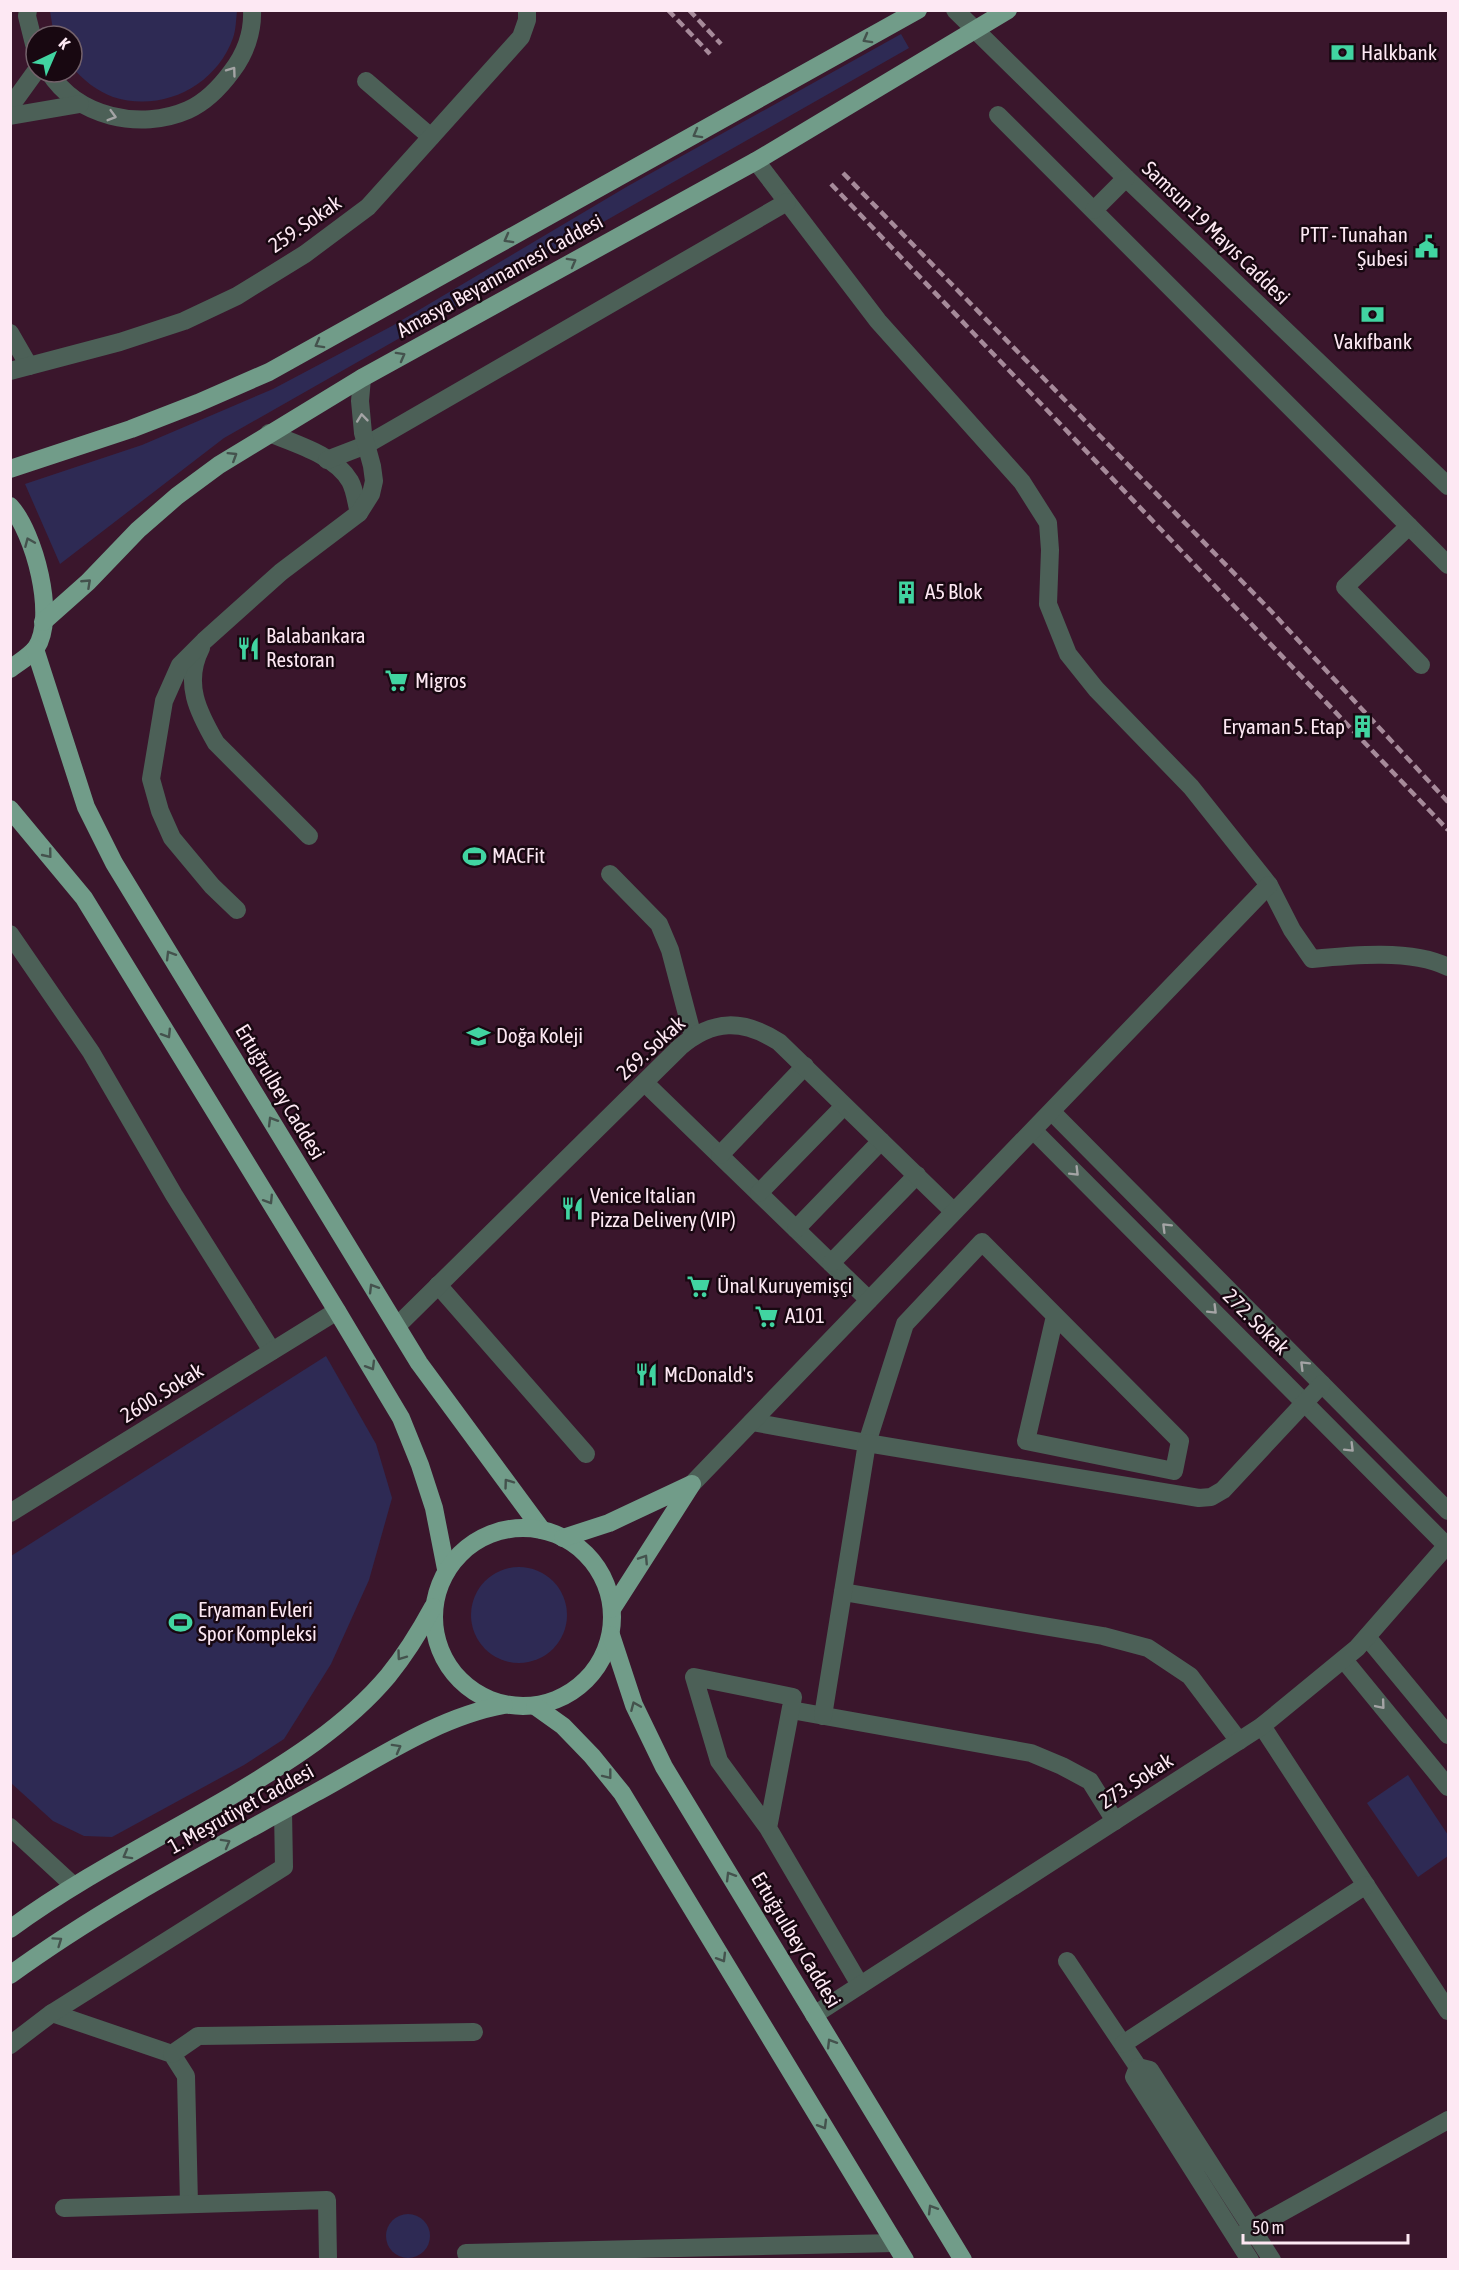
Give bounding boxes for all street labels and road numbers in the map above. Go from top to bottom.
street label: Samsun 19 Mayıs Caddesi [1138,156,1295,309]
street label: 259. Sokak [263,189,345,257]
street label: Amasya Beyannamesi Caddesi [392,208,607,342]
street label: 269. Sokak [611,1011,689,1084]
street label: Ertuğrulbey Caddesi [231,1019,331,1164]
street label: 272. Sokak [1219,1283,1295,1359]
street label: 2600. Sokak [116,1357,207,1427]
street label: 273. Sokak [1094,1747,1177,1813]
street label: 1. Meşrutiyet Caddesi [164,1758,317,1858]
street label: Ertuğrulbey Caddesi [747,1867,847,2012]

